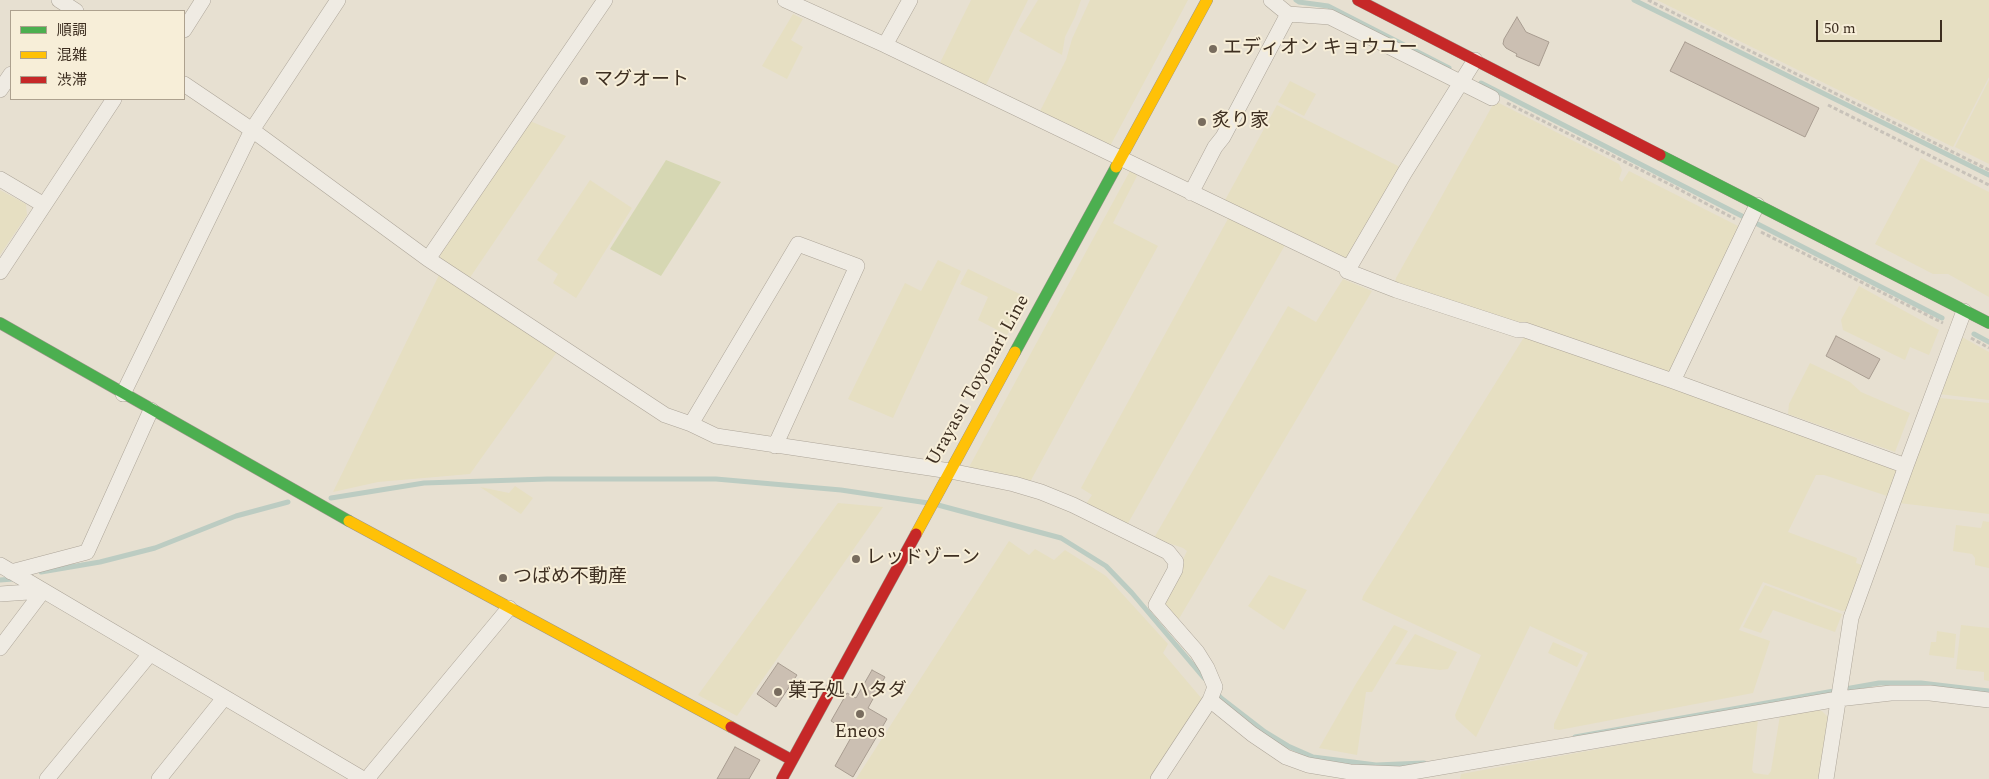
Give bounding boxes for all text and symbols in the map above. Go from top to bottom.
legend [10,10,185,100]
scale bar [1819,10,1945,42]
text: 50 m [1824,17,1856,40]
text: 順調 [57,19,87,42]
place label: エディオン キョウユー [1223,38,1418,60]
marker: エディオン キョウユー [1207,43,1219,55]
text: 混雑 [57,44,87,67]
text: 渋滞 [57,69,87,92]
place label: マグオート [594,70,689,92]
marker: マグオート [578,75,590,87]
place label: 炙り家 [1212,111,1269,133]
marker: 炙り家 [1196,116,1208,128]
street label: Urayasu Toyonari Line [922,291,1036,471]
place label: レッドゾーン [866,548,980,570]
marker: レッドゾーン [850,553,862,565]
place label: つばめ不動産 [513,567,627,589]
marker: つばめ不動産 [497,572,509,584]
place label: 菓子処 ハタダ [788,681,907,703]
marker: 菓子処 ハタダ [772,686,784,698]
marker: Eneos [854,708,866,720]
place label: Eneos [834,722,886,744]

